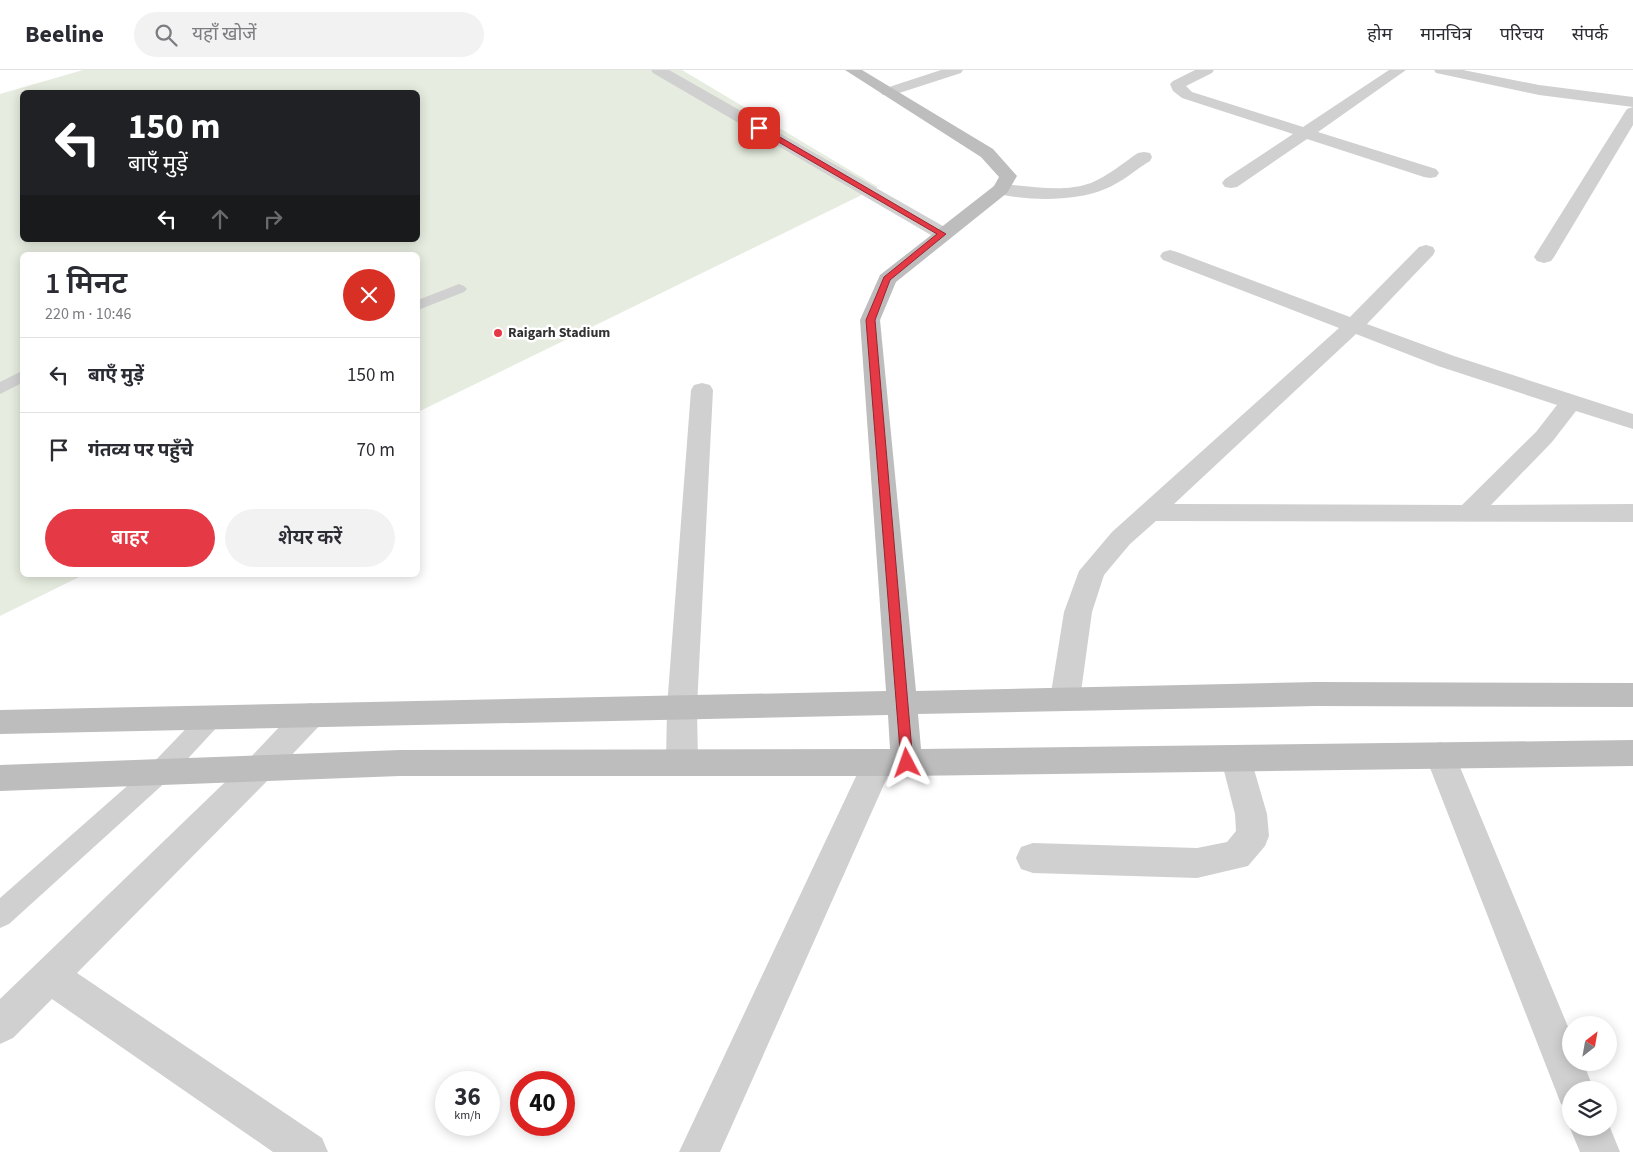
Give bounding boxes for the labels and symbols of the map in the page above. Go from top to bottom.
pin [738,107,780,149]
place label: Raigarh Stadium [508,323,610,343]
marker: Raigarh Stadium [492,327,504,339]
position arrow [880,736,932,788]
north arrow [1562,1016,1618,1071]
speed limit sign: 40 [510,1071,575,1136]

